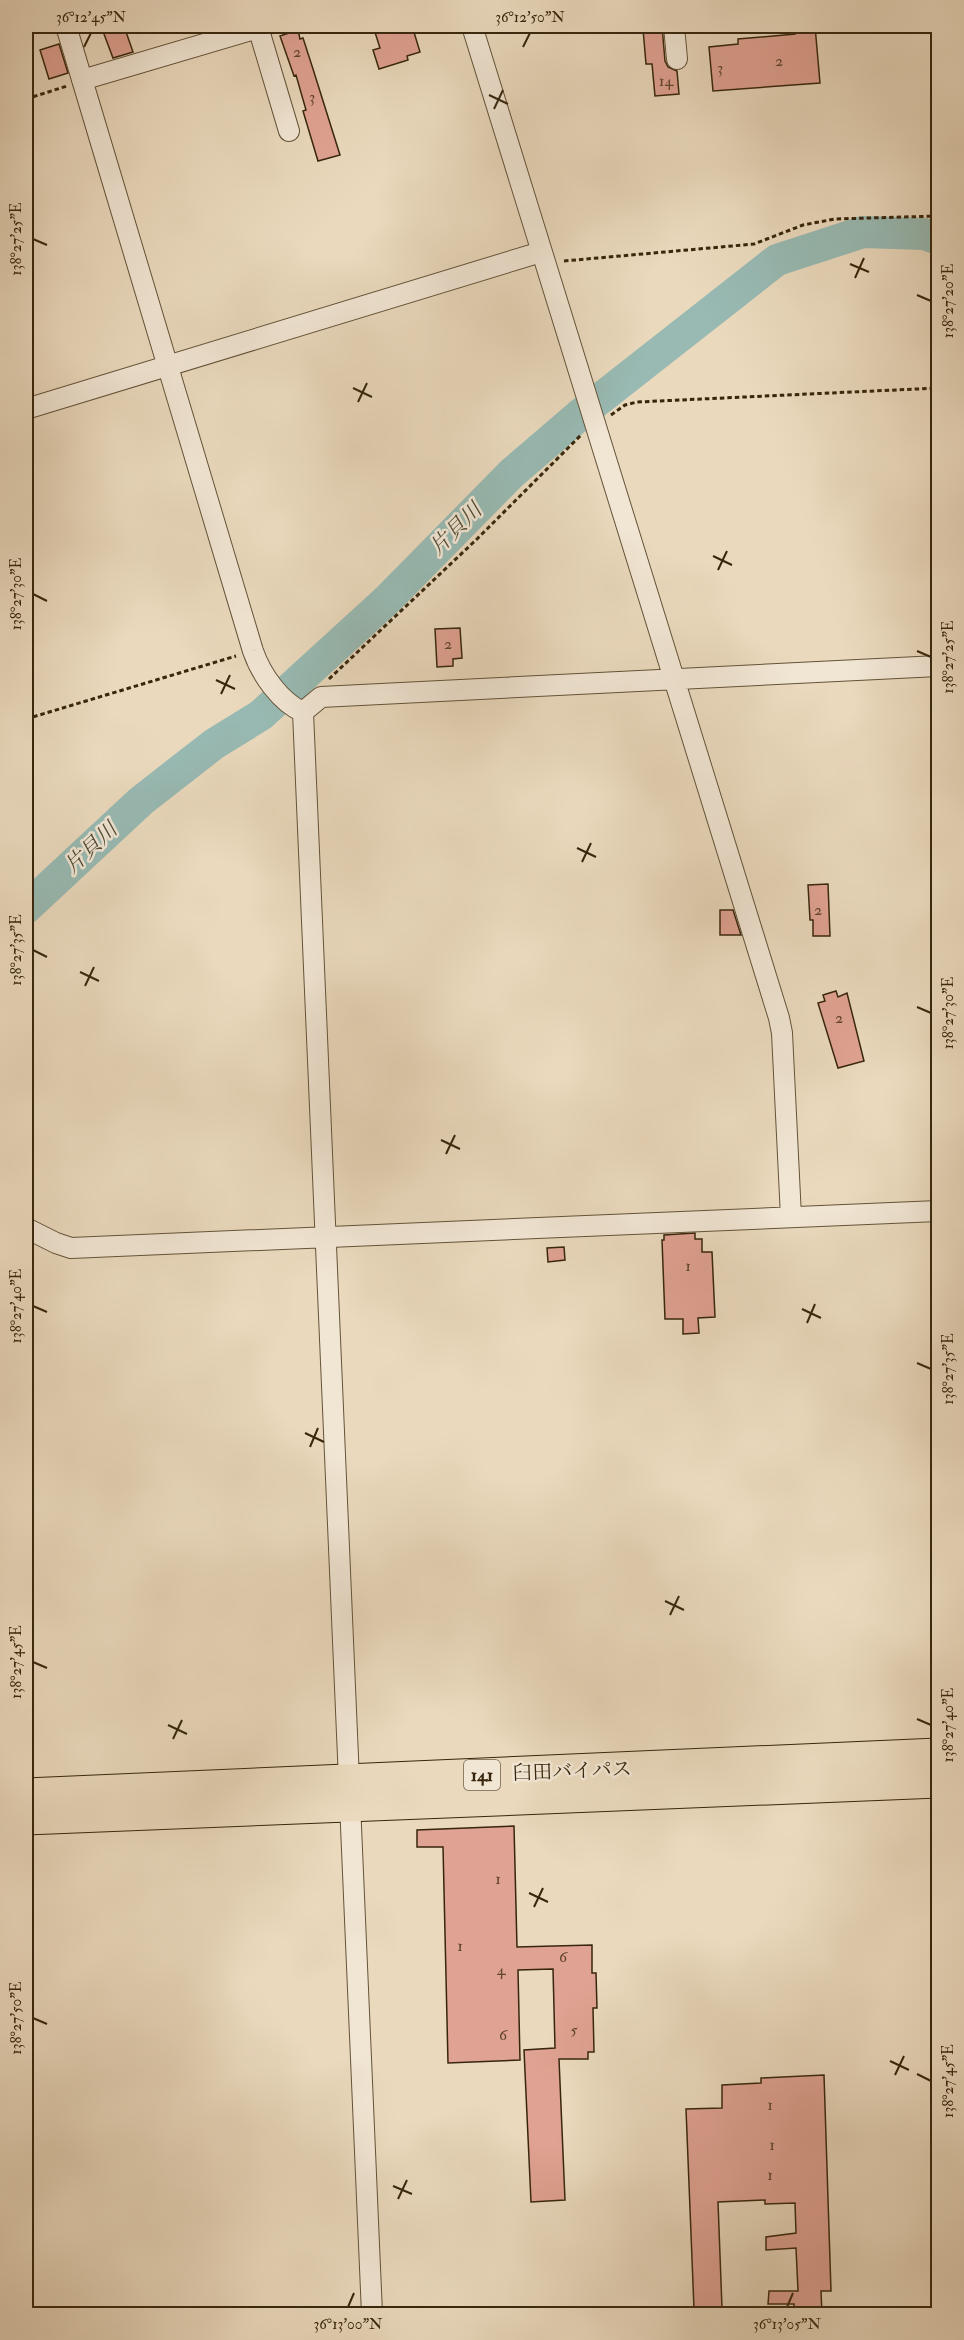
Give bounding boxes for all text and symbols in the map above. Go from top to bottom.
text: 36°12'45"N [56,8,127,27]
text: 36°12'50"N [495,8,565,27]
house number: 2 [293,42,301,62]
house number: 2 [775,51,783,71]
house number: 3 [717,58,723,78]
house number: 14 [659,71,675,91]
house number: 3 [309,87,315,107]
text: 138°27'25"E [7,202,26,276]
text: 138°27'20"E [939,264,958,338]
water label: 片貝川 [424,496,489,561]
text: 138°27'30"E [7,558,26,630]
text: 138°27'25"E [939,620,958,694]
house number: 2 [444,634,452,654]
water label: 片貝川 [59,815,125,879]
house number: 2 [814,900,822,920]
text: 138°27'35"E [7,914,26,986]
text: 138°27'30"E [939,977,958,1049]
house number: 2 [835,1008,843,1028]
house number: 1 [685,1256,691,1276]
text: 138°27'40"E [7,1268,26,1343]
text: 138°27'35"E [939,1333,958,1405]
text: 138°27'45"E [7,1625,26,1699]
text: 138°27'40"E [939,1687,958,1762]
street label: 臼田バイパス [512,1756,632,1786]
road number: 141 [464,1760,500,1790]
house number: 1 [495,1869,501,1889]
house number: 1 [457,1936,463,1956]
house number: 6 [559,1947,568,1967]
house number: 4 [497,1960,507,1980]
text: 138°27'50"E [7,1981,26,2055]
house number: 5 [570,2020,578,2040]
house number: 6 [499,2025,508,2045]
text: 138°27'45"E [939,2044,958,2118]
house number: 1 [767,2095,773,2115]
house number: 1 [769,2135,775,2155]
house number: 1 [767,2165,773,2185]
text: 36°13'00"N [314,2315,383,2334]
text: 36°13'05"N [753,2315,821,2334]

